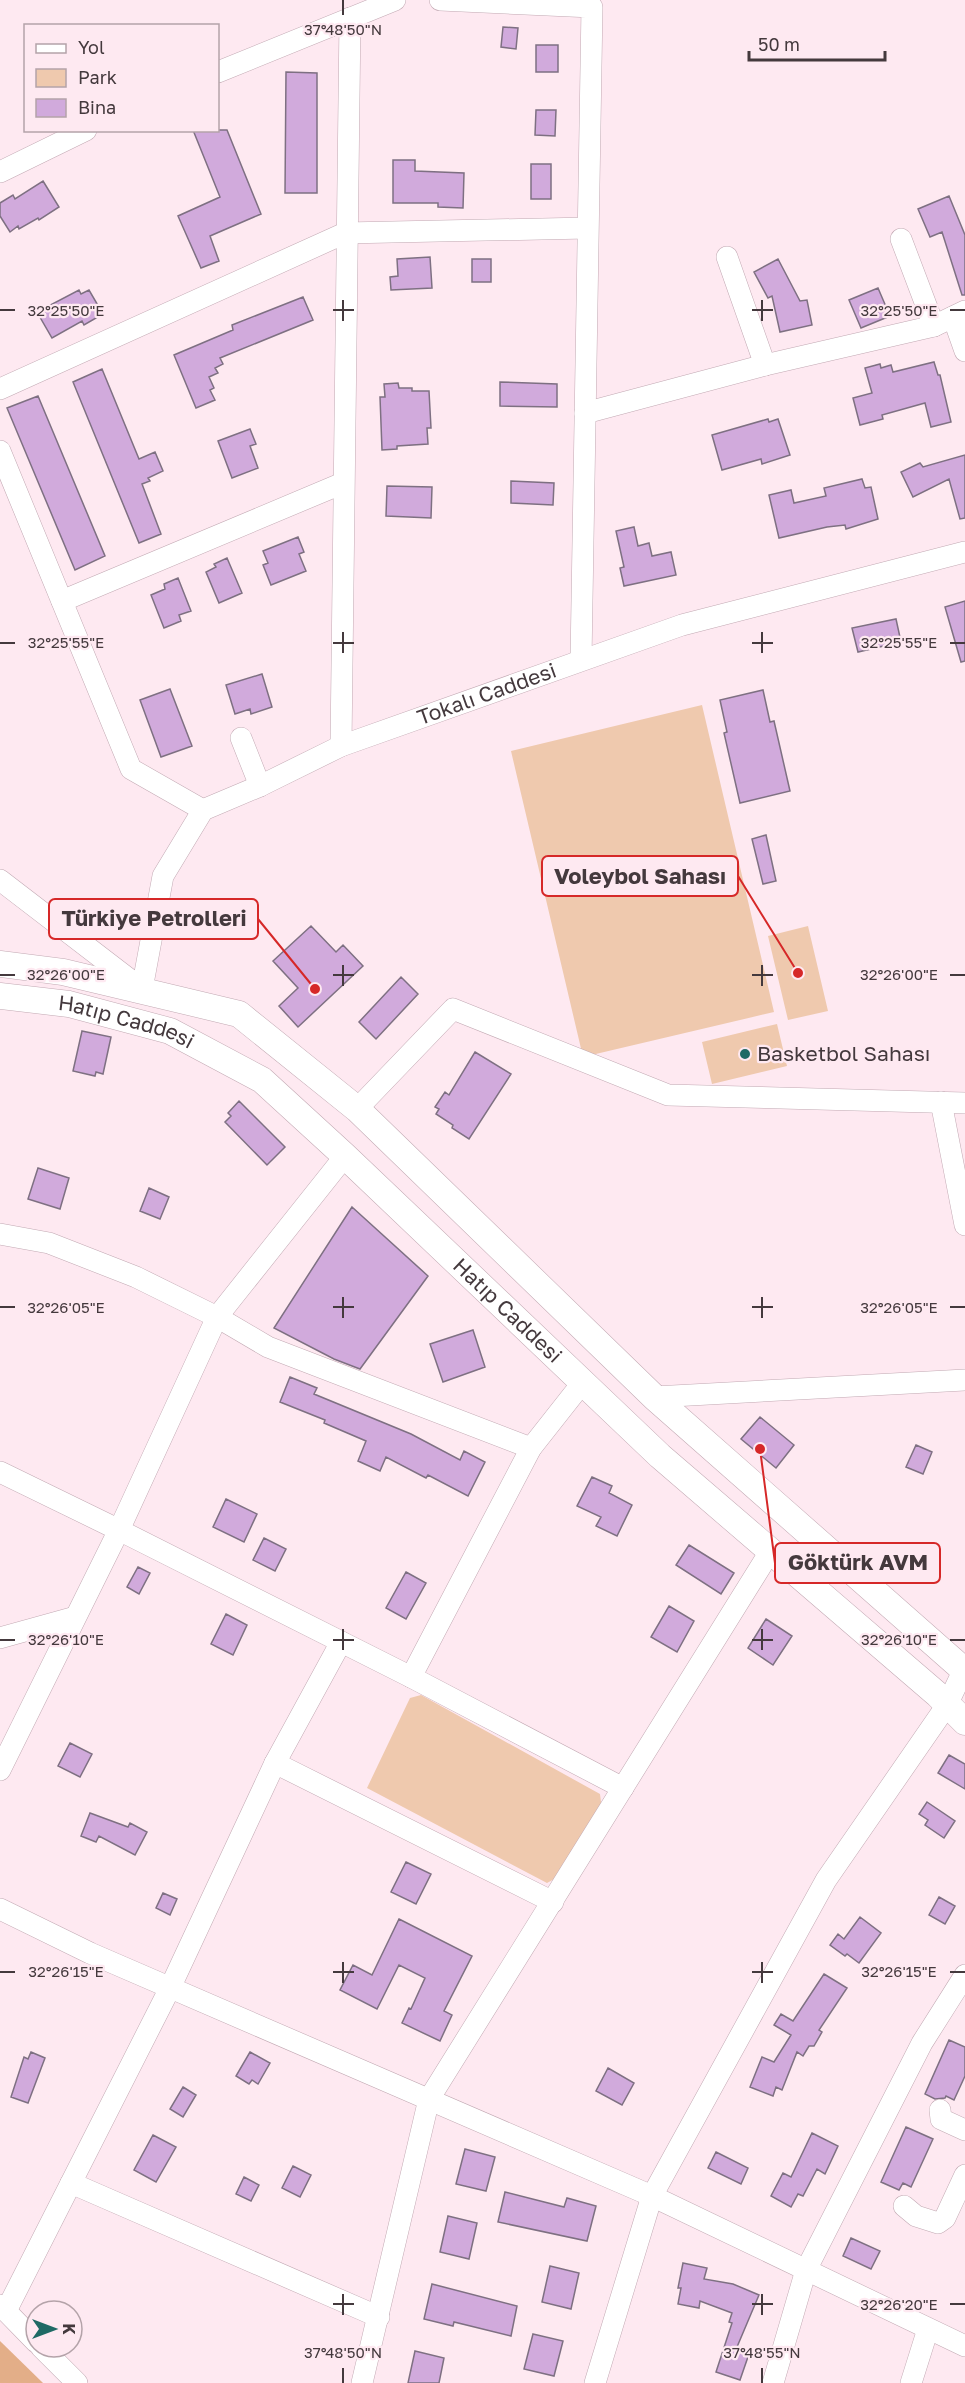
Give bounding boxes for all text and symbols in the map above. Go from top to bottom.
text: 37°48'50"N [304,20,382,38]
legend [24,24,219,132]
scale bar [749,24,886,62]
text: 50 m [758,33,800,55]
text: Yol [78,36,105,58]
text: Park [78,66,117,88]
text: Bina [78,96,116,118]
text: 32°25'50"E [27,301,105,319]
text: 32°25'50"E [860,301,938,319]
text: 32°25'55"E [28,633,104,651]
text: 32°25'55"E [861,633,937,651]
street label: Tokalı Caddesi [413,657,560,730]
callout: Voleybol Sahası [542,856,738,896]
text: Voleybol Sahası [554,862,726,889]
callout: Türkiye Petrolleri [49,899,258,939]
text: Türkiye Petrolleri [62,904,247,931]
text: 32°26'00"E [27,965,105,983]
text: 32°26'00"E [860,965,938,983]
street label: Hatıp Caddesi [57,989,199,1054]
place label: Basketbol Sahası [757,1040,930,1066]
marker: Basketbol Sahası [738,1047,752,1061]
street label: Hatıp Caddesi [448,1252,568,1368]
text: 32°26'05"E [27,1298,105,1316]
text: 32°26'05"E [860,1298,938,1316]
callout: Göktürk AVM [775,1543,940,1583]
text: Göktürk AVM [788,1548,928,1575]
text: 32°26'10"E [28,1630,104,1648]
text: 32°26'10"E [861,1630,937,1648]
text: 32°26'15"E [28,1962,104,1980]
text: 32°26'15"E [861,1962,937,1980]
text: 32°26'20"E [860,2295,938,2313]
north arrow [24,2299,84,2359]
text: K [59,2323,79,2335]
text: 37°48'50"N [304,2343,382,2361]
text: 37°48'55"N [723,2343,801,2361]

